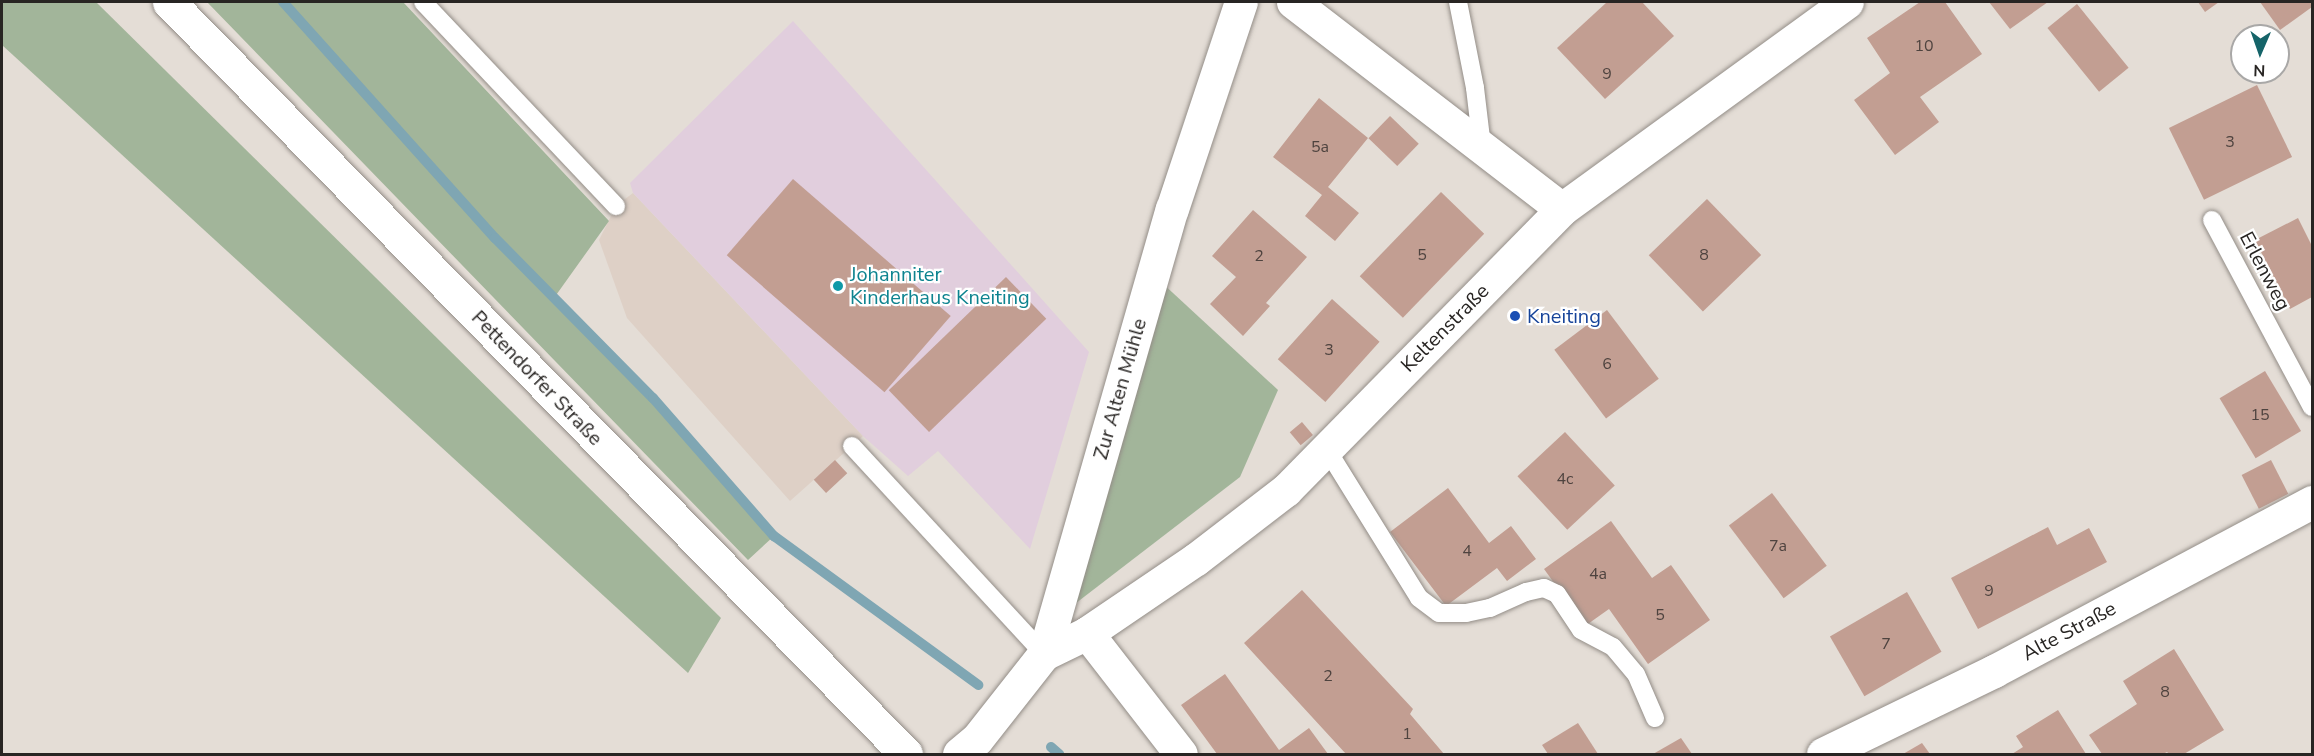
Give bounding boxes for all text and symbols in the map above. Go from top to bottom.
north arrow [2230,24,2290,84]
house number: 10 [1914,36,1934,56]
text: N [2253,59,2266,81]
house number: 9 [1602,64,1612,84]
house number: 3 [2225,132,2235,152]
house number: 5a [1311,137,1329,157]
street label: Erlenweg [2234,228,2296,314]
house number: 5 [1417,245,1427,265]
house number: 8 [1699,245,1709,265]
house number: 2 [1254,246,1264,266]
place label: Johanniter Kinderhaus Kneiting [850,262,1030,309]
marker: Johanniter Kinderhaus Kneiting [831,279,845,293]
street label: Keltenstraße [1396,279,1494,377]
place label: Kneiting [1527,304,1601,328]
street label: Pettendorfer Straße [466,306,608,450]
marker: Kneiting [1508,309,1522,323]
street label: Zur Alten Mühle [1088,316,1152,462]
house number: 3 [1324,340,1334,360]
house number: 6 [1602,354,1612,374]
house number: 15 [2250,405,2270,425]
house number: 4c [1556,469,1574,489]
house number: 7a [1769,536,1787,556]
house number: 4 [1462,541,1472,561]
house number: 4a [1589,564,1607,584]
house number: 9 [1984,581,1994,601]
street label: Alte Straße [2018,596,2120,666]
house number: 5 [1655,605,1665,625]
house number: 7 [1881,634,1891,654]
house number: 2 [1323,666,1333,686]
house number: 8 [2160,682,2170,702]
house number: 1 [1402,724,1412,744]

